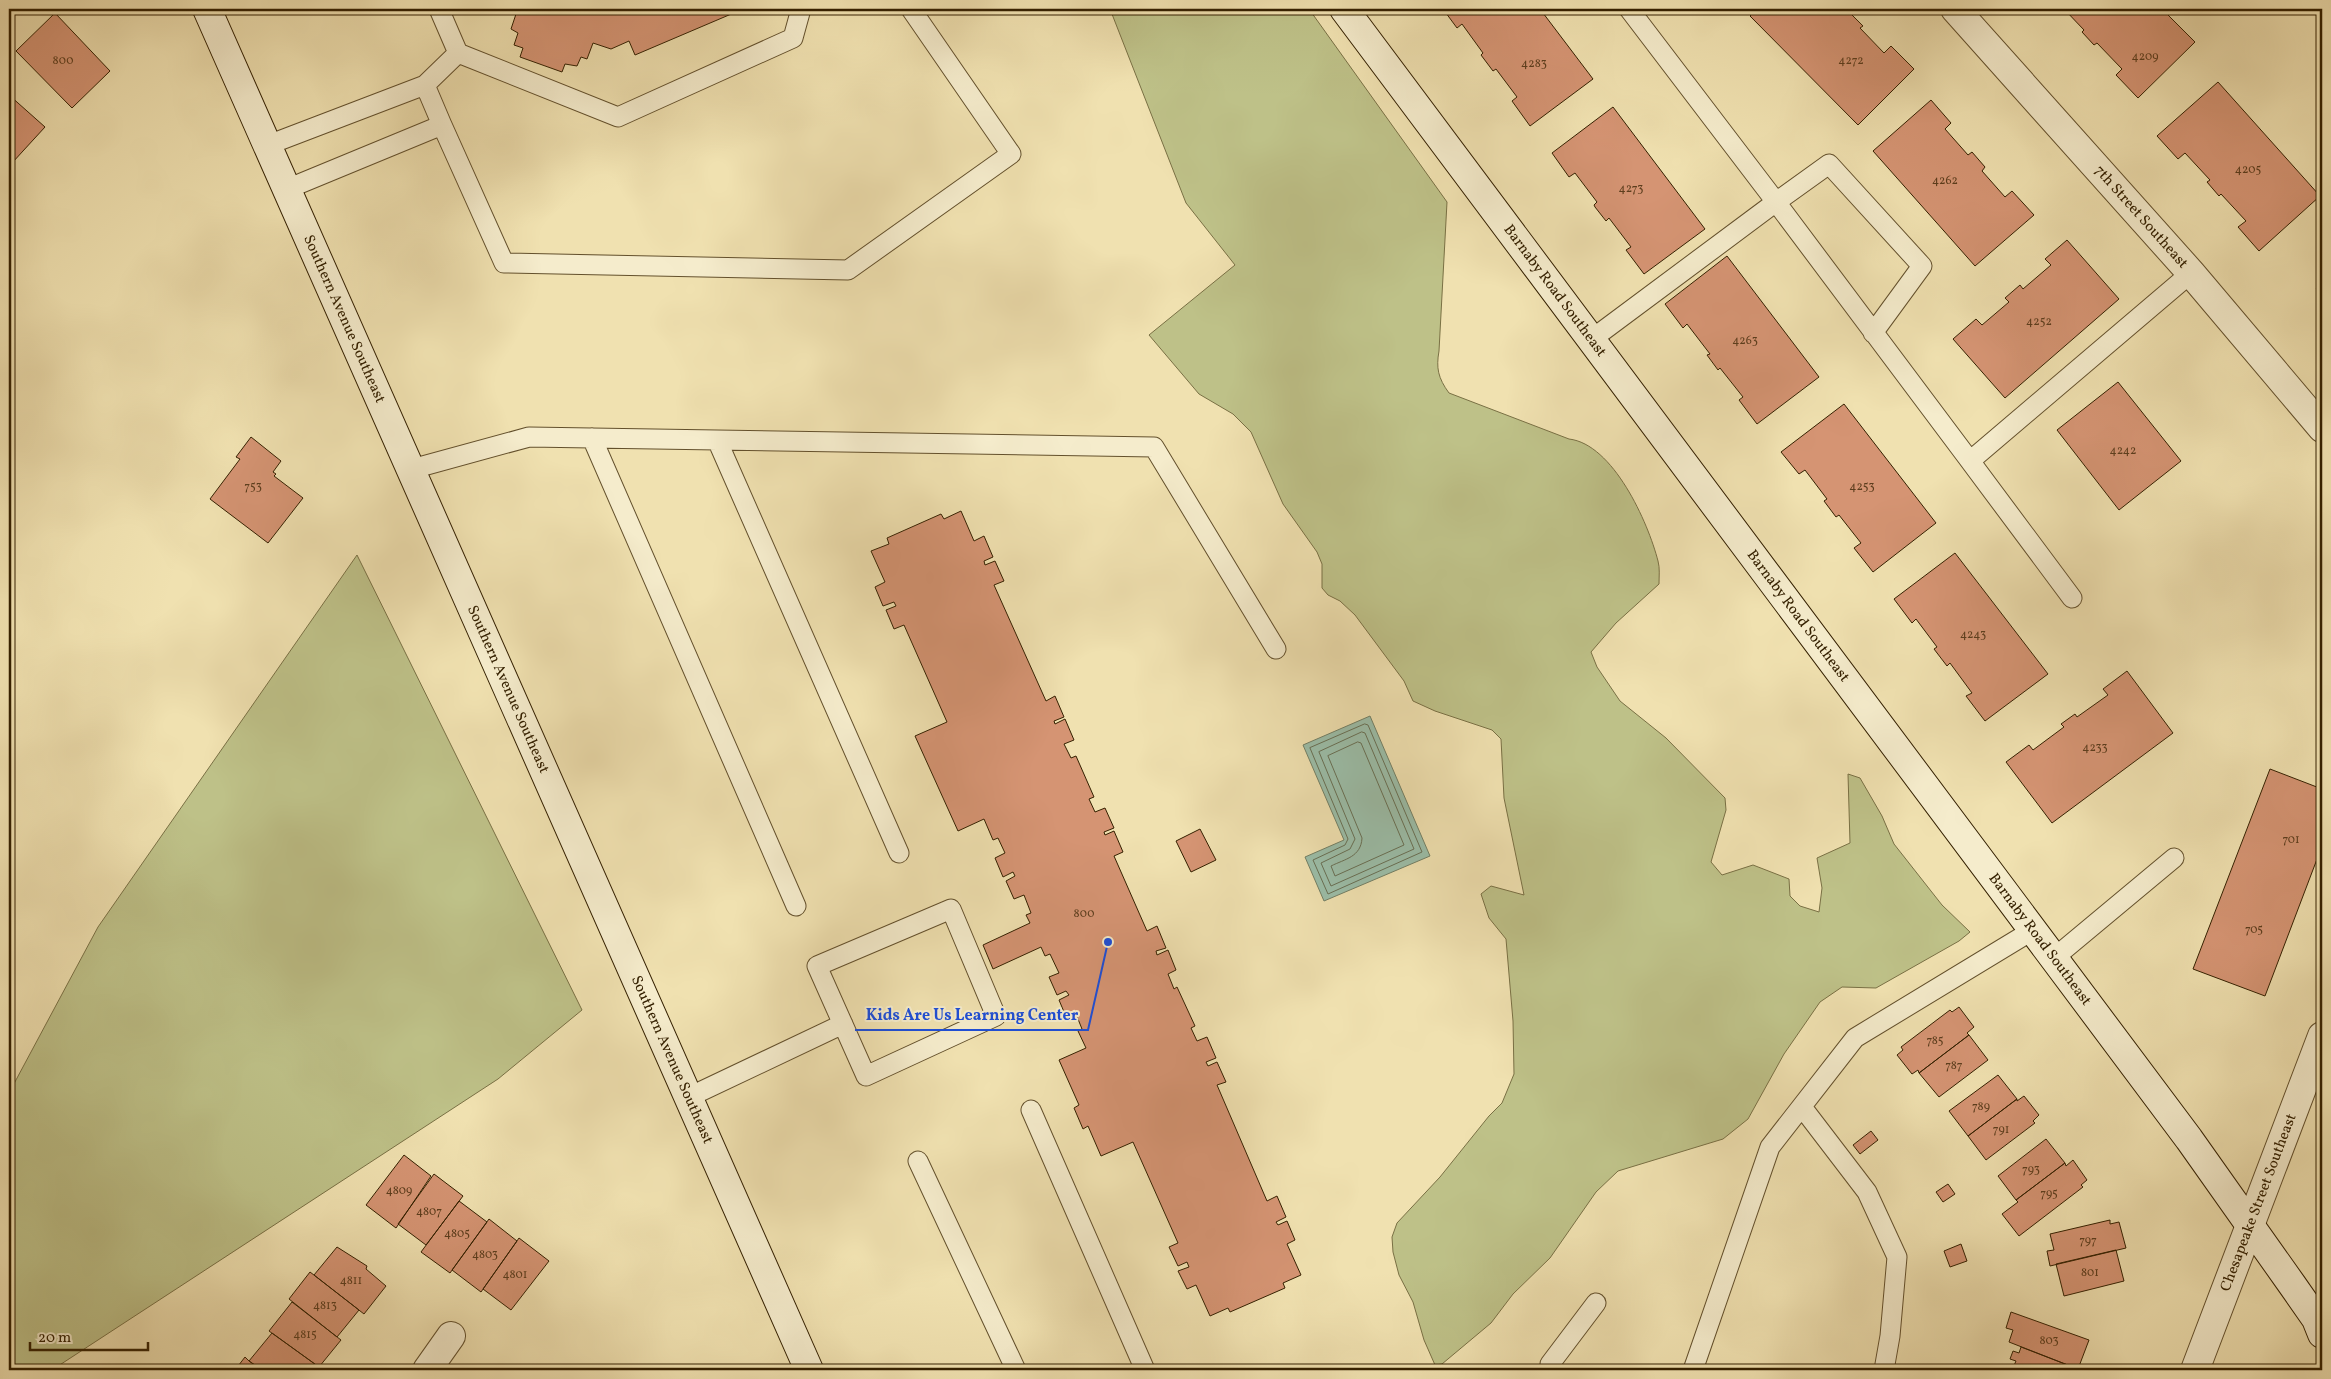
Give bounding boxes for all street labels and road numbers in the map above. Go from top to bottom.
street label: 7th Street Southeast [2089,161,2193,273]
street label: Barnaby Road Southeast [1498,220,1611,361]
street label: Southern Avenue Southeast [298,232,390,406]
street label: Barnaby Road Southeast [1741,545,1854,687]
street label: Southern Avenue Southeast [462,602,554,777]
street label: Barnaby Road Southeast [1983,869,2096,1010]
street label: Southern Avenue Southeast [625,972,718,1147]
street label: Chesapeake Street Southeast [2215,1111,2302,1295]

